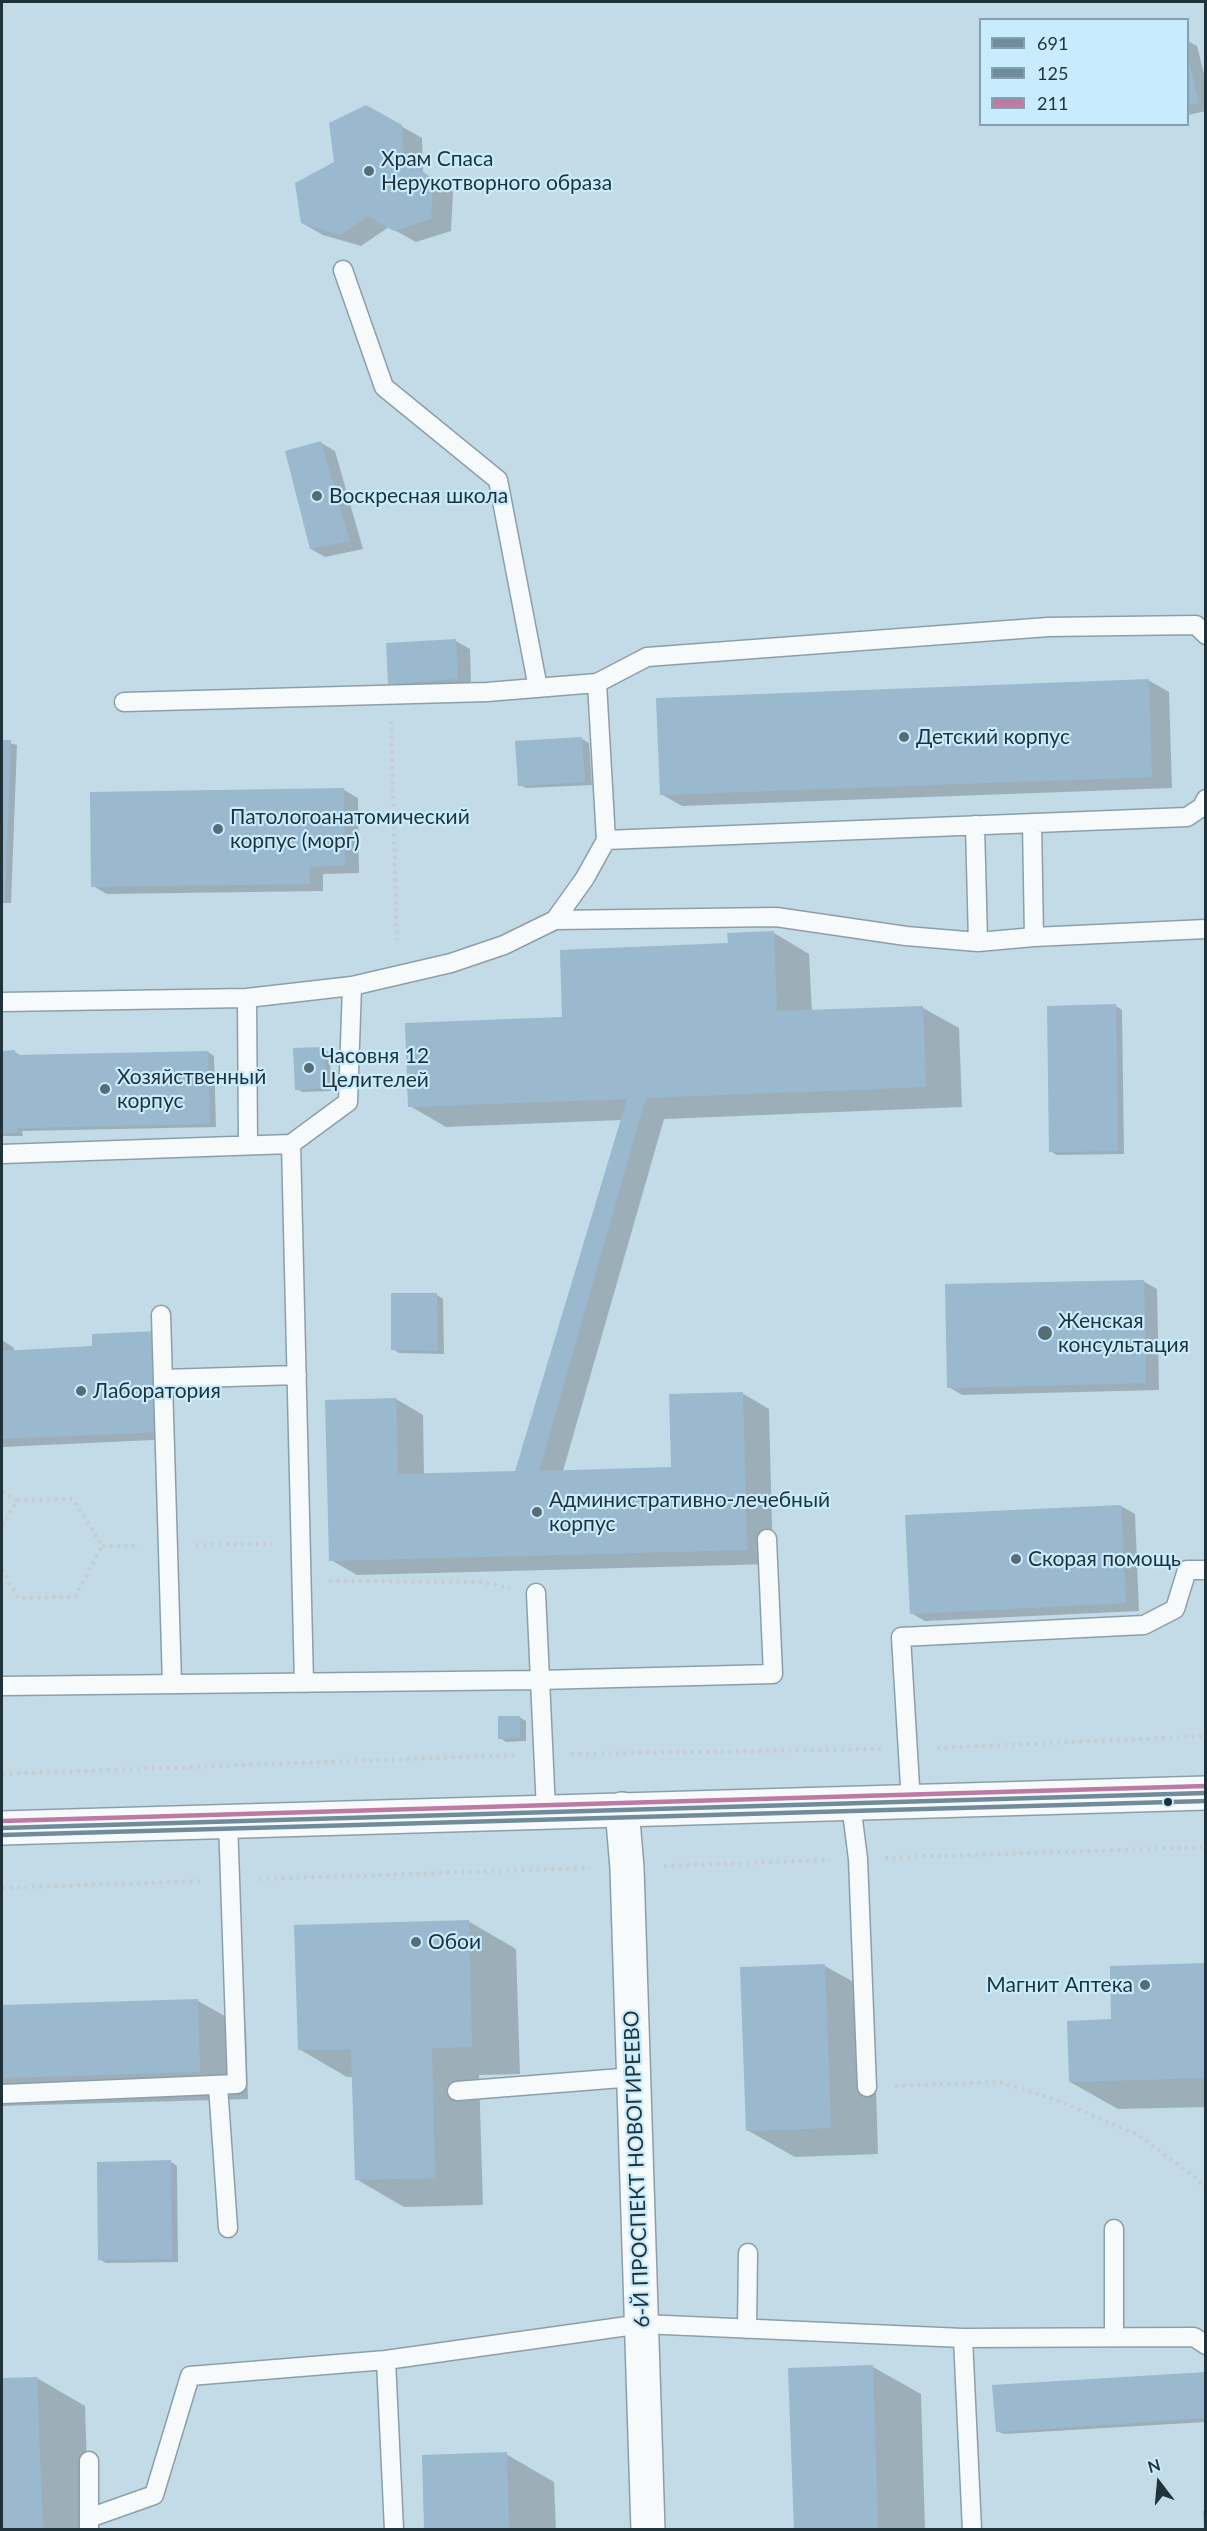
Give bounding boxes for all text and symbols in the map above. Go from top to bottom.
legend [979,18,1189,126]
text: 691 [1037,32,1068,54]
text: 125 [1037,62,1068,84]
text: 211 [1037,92,1068,114]
place label: Храм Спаса Нерукотворного образа [381,146,612,196]
marker: Храм Спаса Нерукотворного образа [362,164,376,178]
place label: Воскресная школа [329,483,508,509]
marker: Воскресная школа [310,489,324,503]
place label: Детский корпус [916,724,1070,750]
marker: Детский корпус [897,730,911,744]
place label: Патологоанатомический корпус (морг) [230,804,470,854]
marker: Патологоанатомический корпус (морг) [211,822,225,836]
place label: Часовня 12 Целителей [321,1043,429,1093]
marker: Часовня 12 Целителей [302,1061,316,1075]
place label: Хозяйственный корпус [117,1064,266,1114]
marker: Хозяйственный корпус [98,1082,112,1096]
place label: Женская консультация [1058,1308,1189,1358]
marker: Женская консультация [1036,1324,1054,1342]
place label: Лаборатория [93,1378,221,1404]
marker: Лаборатория [74,1384,88,1398]
place label: Административно-лечебный корпус [549,1487,830,1537]
marker: Административно-лечебный корпус [530,1505,544,1519]
place label: Скорая помощь [1028,1546,1181,1572]
marker: Скорая помощь [1009,1552,1023,1566]
unlabelled marker [1162,1796,1174,1808]
place label: Обои [428,1929,481,1955]
marker: Обои [409,1935,423,1949]
place label: Магнит Аптека [986,1972,1133,1998]
marker: Магнит Аптека [1138,1978,1152,1992]
street label: 6-Й ПРОСПЕКТ НОВОГИРЕЕВО [619,2010,655,2328]
north arrow [1129,2453,1189,2513]
text: N [1145,2454,1162,2476]

